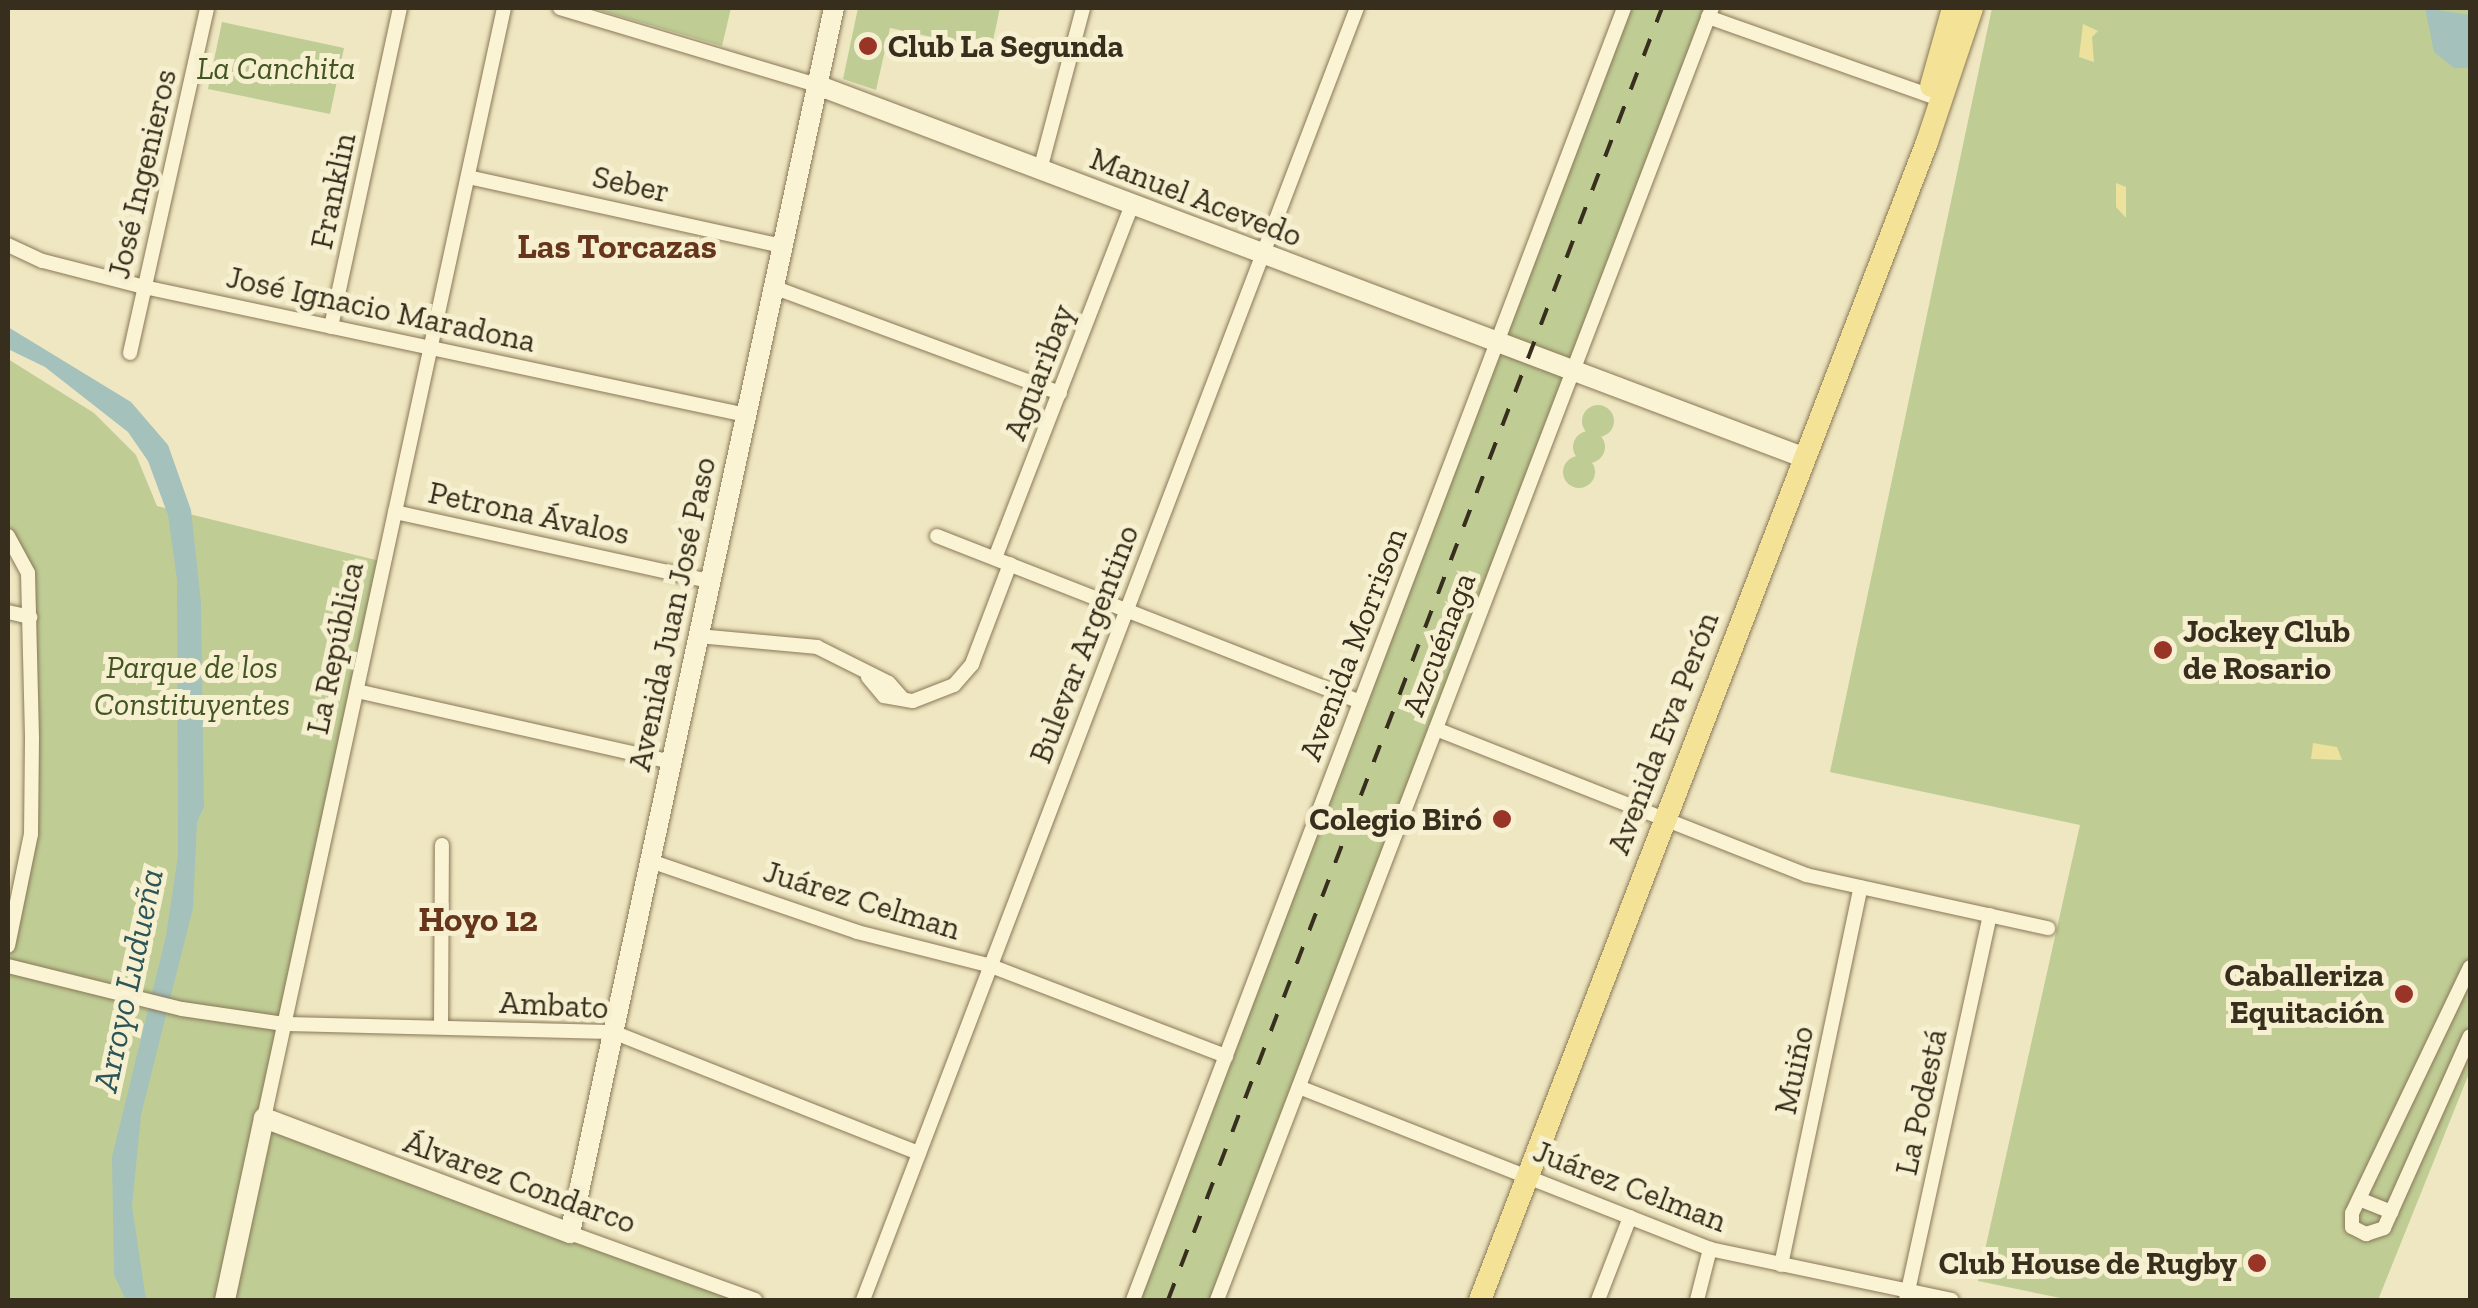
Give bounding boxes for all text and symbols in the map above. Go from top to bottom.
place label: Club La Segunda [888,27,1124,65]
marker: Club La Segunda [857,35,879,57]
park label: La Canchita [197,49,355,87]
street label: José Ingenieros [99,65,185,283]
street label: Franklin [302,130,364,252]
street label: Manuel Acevedo [1084,139,1308,255]
street label: Seber [589,157,673,211]
district label: Las Torcazas [517,225,717,267]
street label: José Ignacio Maradona [223,257,539,361]
street label: Aguaribay [996,299,1082,445]
street label: Avenida Juan José Paso [620,453,724,775]
street label: Petrona Ávalos [425,473,633,553]
street label: Bulevar Argentino [1021,519,1147,769]
street label: Avenida Morrison [1291,522,1415,766]
street label: La República [298,558,372,738]
street label: Azcuénaga [1394,567,1484,721]
street label: Avenida Eva Perón [1599,606,1727,860]
place label: Jockey Club de Rosario [2183,613,2351,688]
marker: Jockey Club de Rosario [2152,639,2174,661]
park label: Parque de los Constituyentes [94,649,290,724]
place label: Colegio Biró [1309,800,1482,838]
marker: Colegio Biró [1491,808,1513,830]
street label: Juárez Celman [759,852,965,948]
water label: Arroyo Ludueña [84,865,172,1095]
district label: Hoyo 12 [418,898,538,940]
place label: Caballeriza Equitación [2225,957,2384,1032]
street label: Ambato [498,983,610,1027]
marker: Caballeriza Equitación [2393,983,2415,1005]
street label: Muiño [1766,1022,1822,1118]
street label: La Podestá [1887,1026,1955,1178]
street label: Álvarez Condarco [399,1122,641,1242]
street label: Juárez Celman [1528,1132,1732,1240]
place label: Club House de Rugby [1939,1244,2237,1282]
marker: Club House de Rugby [2246,1252,2268,1274]

